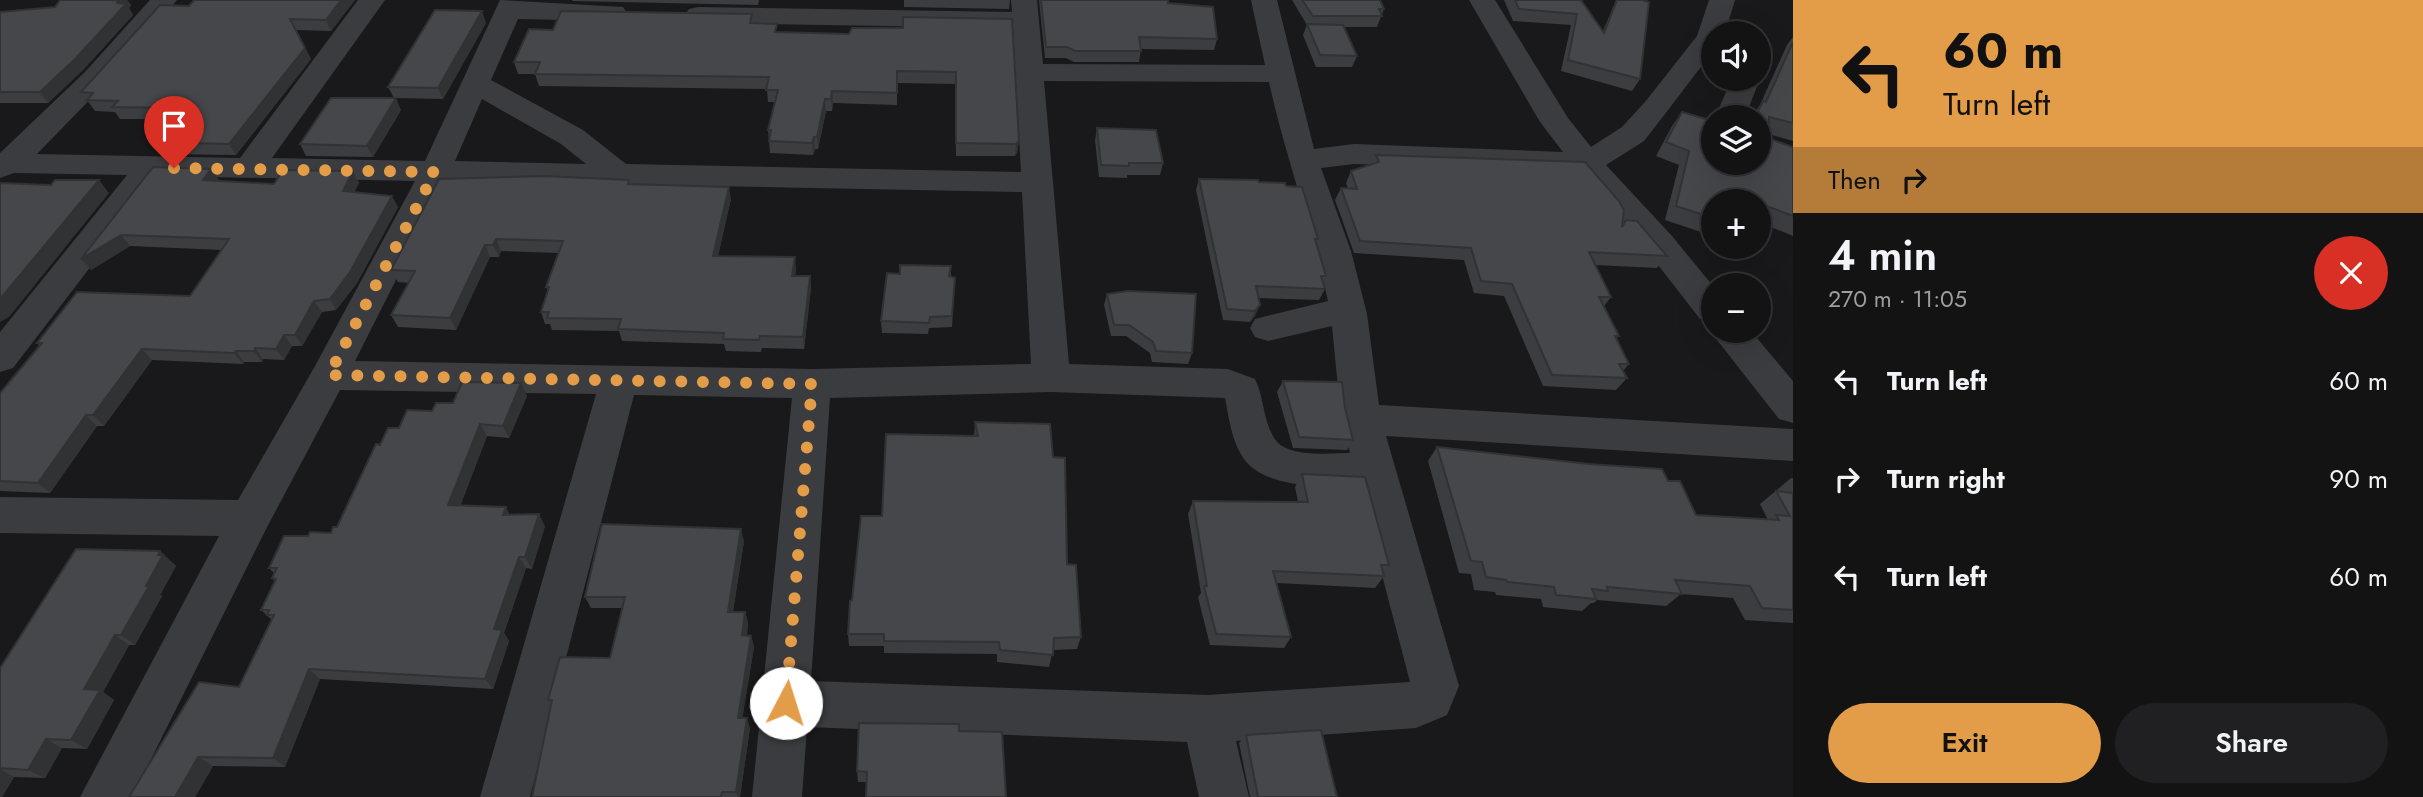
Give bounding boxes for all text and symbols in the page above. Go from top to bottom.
text: 60 m [1943,16,2063,86]
map controls [1701,21,1771,343]
button: sound [1701,21,1771,91]
icon: left [1828,28,1919,119]
text: Turn left [1943,81,2050,127]
pin [144,96,204,168]
button: layers [1701,105,1771,175]
icon: arrive [155,107,193,145]
text: Then [1828,161,1881,199]
icon: right [1895,161,1933,199]
button: + [1701,189,1771,259]
text: 4 min [1828,225,1937,286]
button: close [2314,236,2388,310]
button: − [1701,273,1771,343]
text: 270 m · 11:05 [1828,282,1967,316]
icon: left [1828,362,1866,400]
text: Turn left [1887,362,1987,400]
text: 60 m [2329,362,2388,400]
icon: right [1828,460,1866,498]
text: Turn right [1887,460,2005,498]
text: 90 m [2329,460,2388,498]
icon: left [1828,558,1866,596]
text: Turn left [1887,558,1987,596]
text: 60 m [2329,558,2388,596]
position arrow [749,666,823,740]
button: Exit [1828,703,2101,783]
button: Share [2115,703,2388,783]

